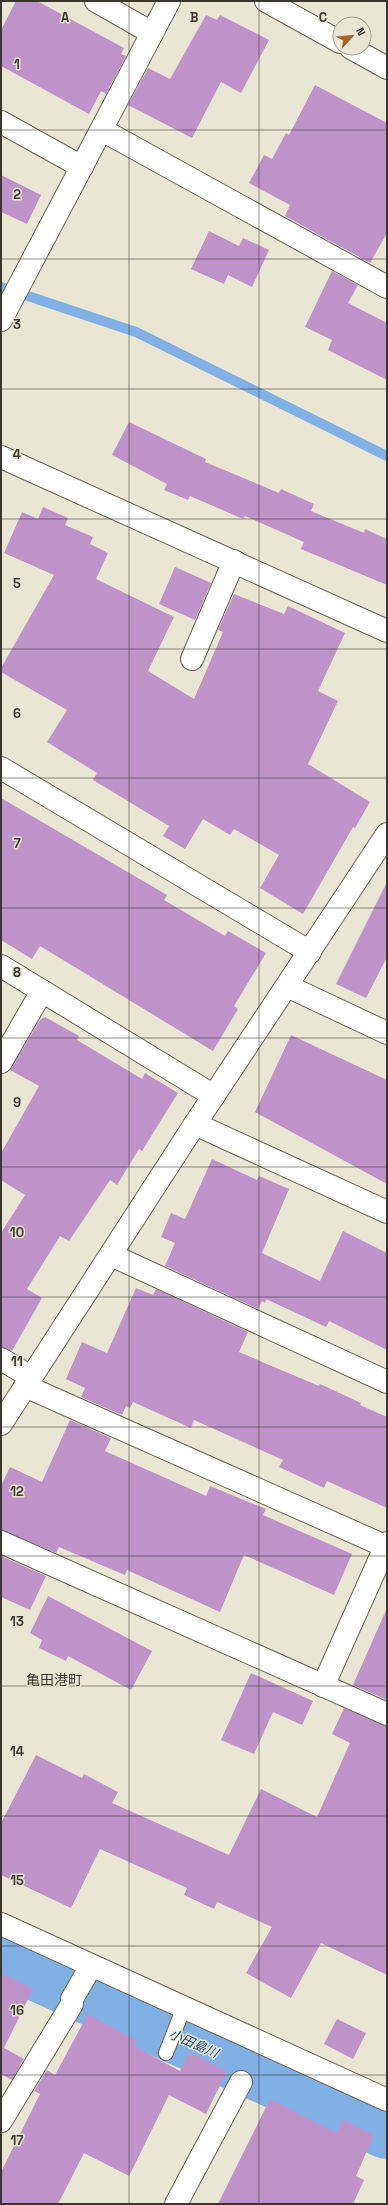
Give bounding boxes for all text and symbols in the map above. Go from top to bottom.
text: A [61,9,70,26]
text: B [190,9,199,26]
text: C [319,9,327,26]
north arrow [332,16,372,56]
text: N [353,25,369,38]
text: 1 [14,56,20,73]
text: 2 [13,186,21,203]
text: 3 [13,316,21,333]
text: 4 [13,446,21,463]
text: 5 [13,575,21,592]
text: 6 [13,705,21,722]
text: 7 [13,835,21,852]
text: 8 [13,964,21,981]
text: 9 [13,1094,21,1111]
text: 10 [10,1224,24,1241]
text: 11 [11,1353,23,1370]
text: 12 [10,1483,24,1500]
text: 13 [10,1613,24,1630]
district label: 亀田港町 [26,1671,82,1689]
text: 14 [10,1743,24,1760]
text: 15 [10,1872,24,1889]
text: 16 [10,2002,24,2019]
water label: 小田島川 [167,2025,223,2063]
text: 17 [10,2132,24,2149]

